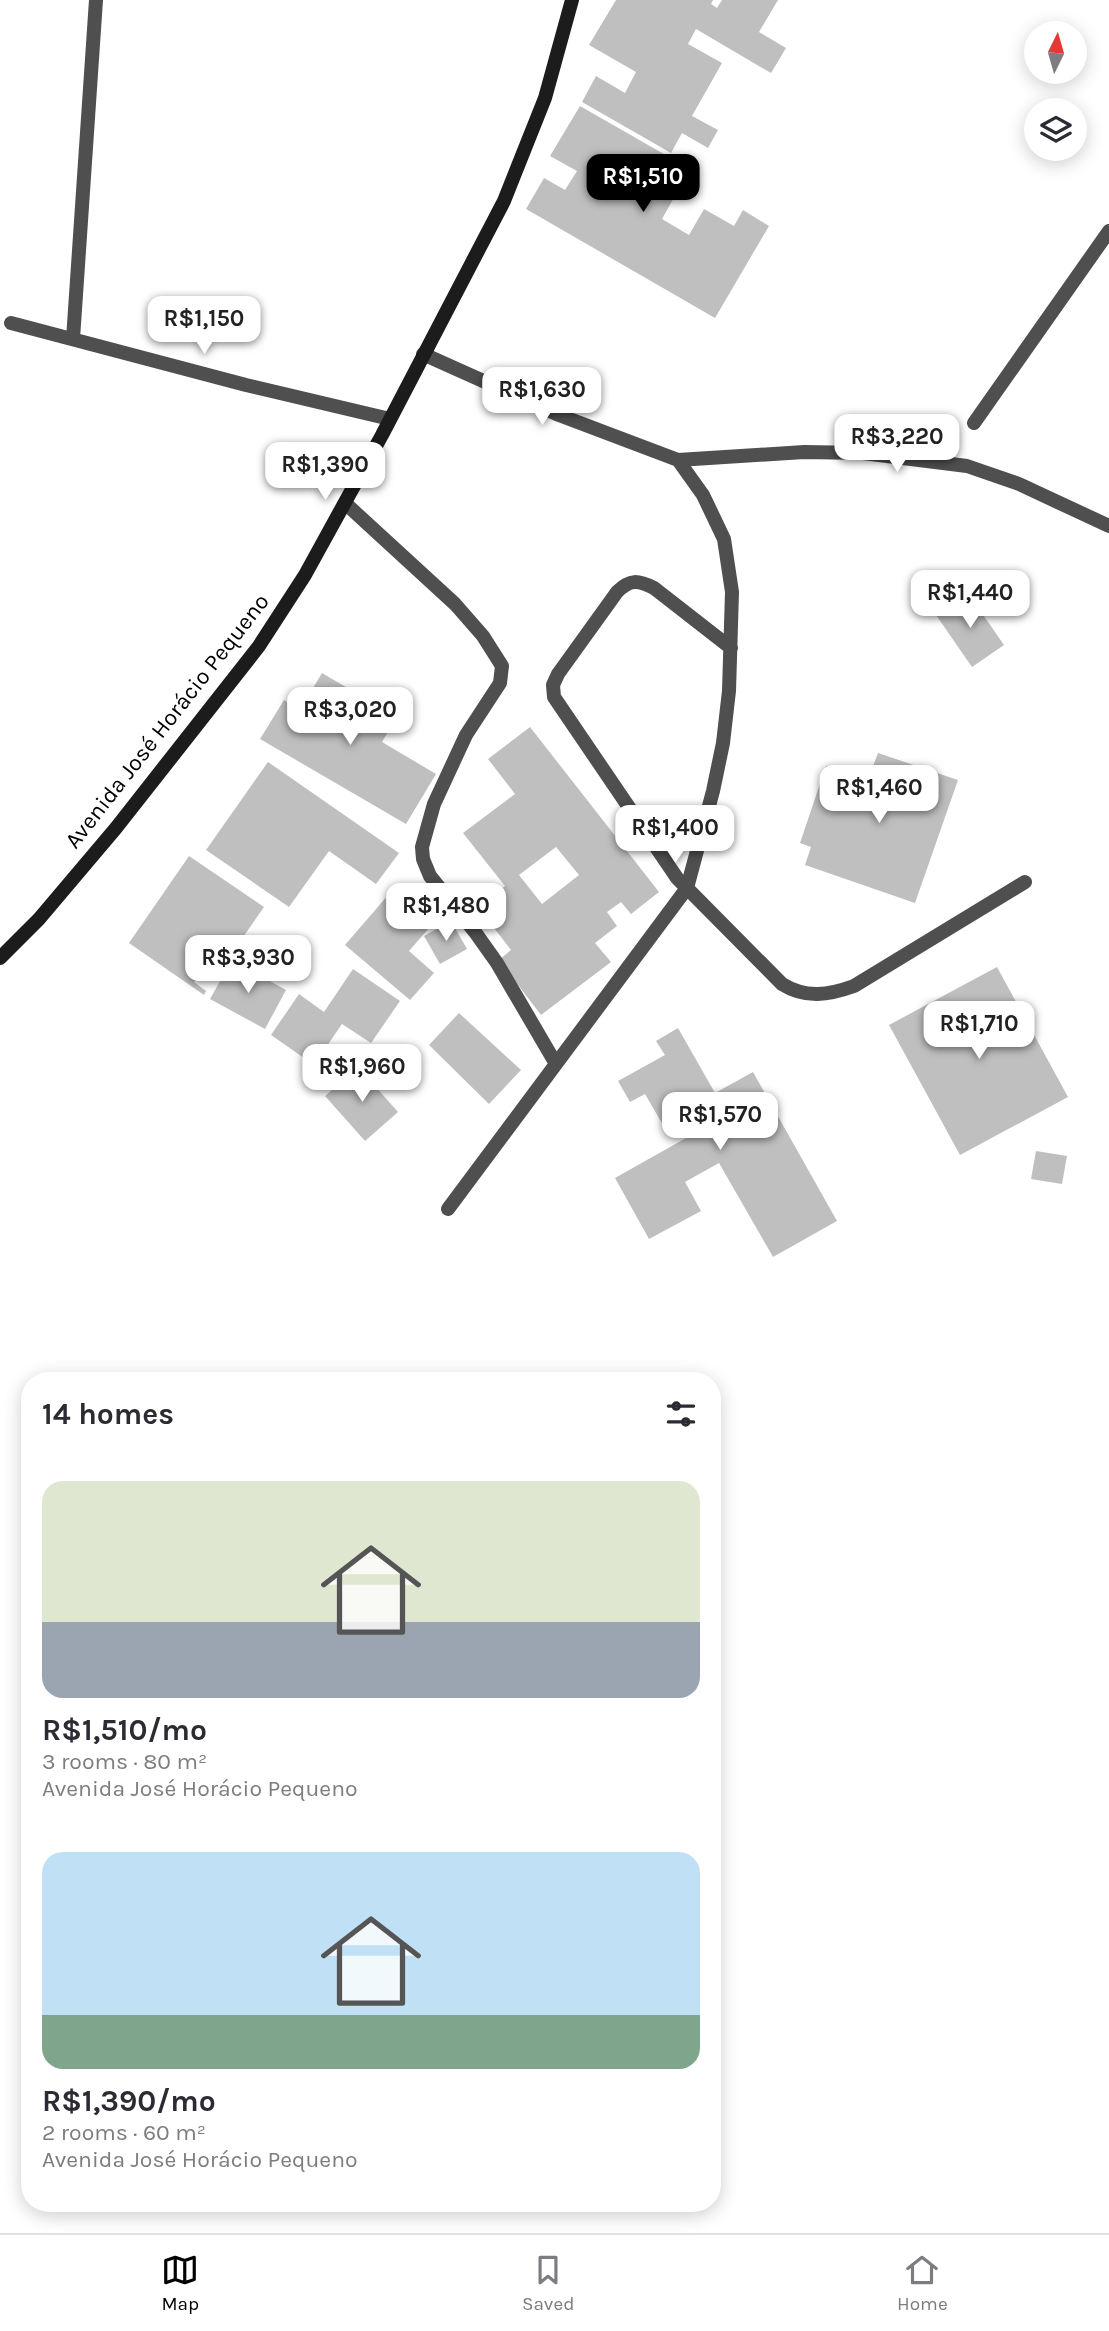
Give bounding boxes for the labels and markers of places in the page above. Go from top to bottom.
pin: R$1,510 [578,154,708,214]
pin: R$1,150 [139,296,269,356]
pin: R$1,630 [477,368,607,427]
pin: R$3,220 [832,414,962,474]
pin: R$1,390 [260,442,390,502]
pin: R$1,440 [905,570,1035,630]
pin: R$3,020 [285,688,415,747]
pin: R$1,460 [814,766,944,825]
pin: R$1,400 [610,806,740,865]
pin: R$1,480 [381,884,511,943]
pin: R$3,930 [183,936,313,995]
pin: R$1,710 [914,1002,1044,1061]
pin: R$1,960 [297,1044,427,1104]
pin: R$1,570 [655,1092,785,1152]

